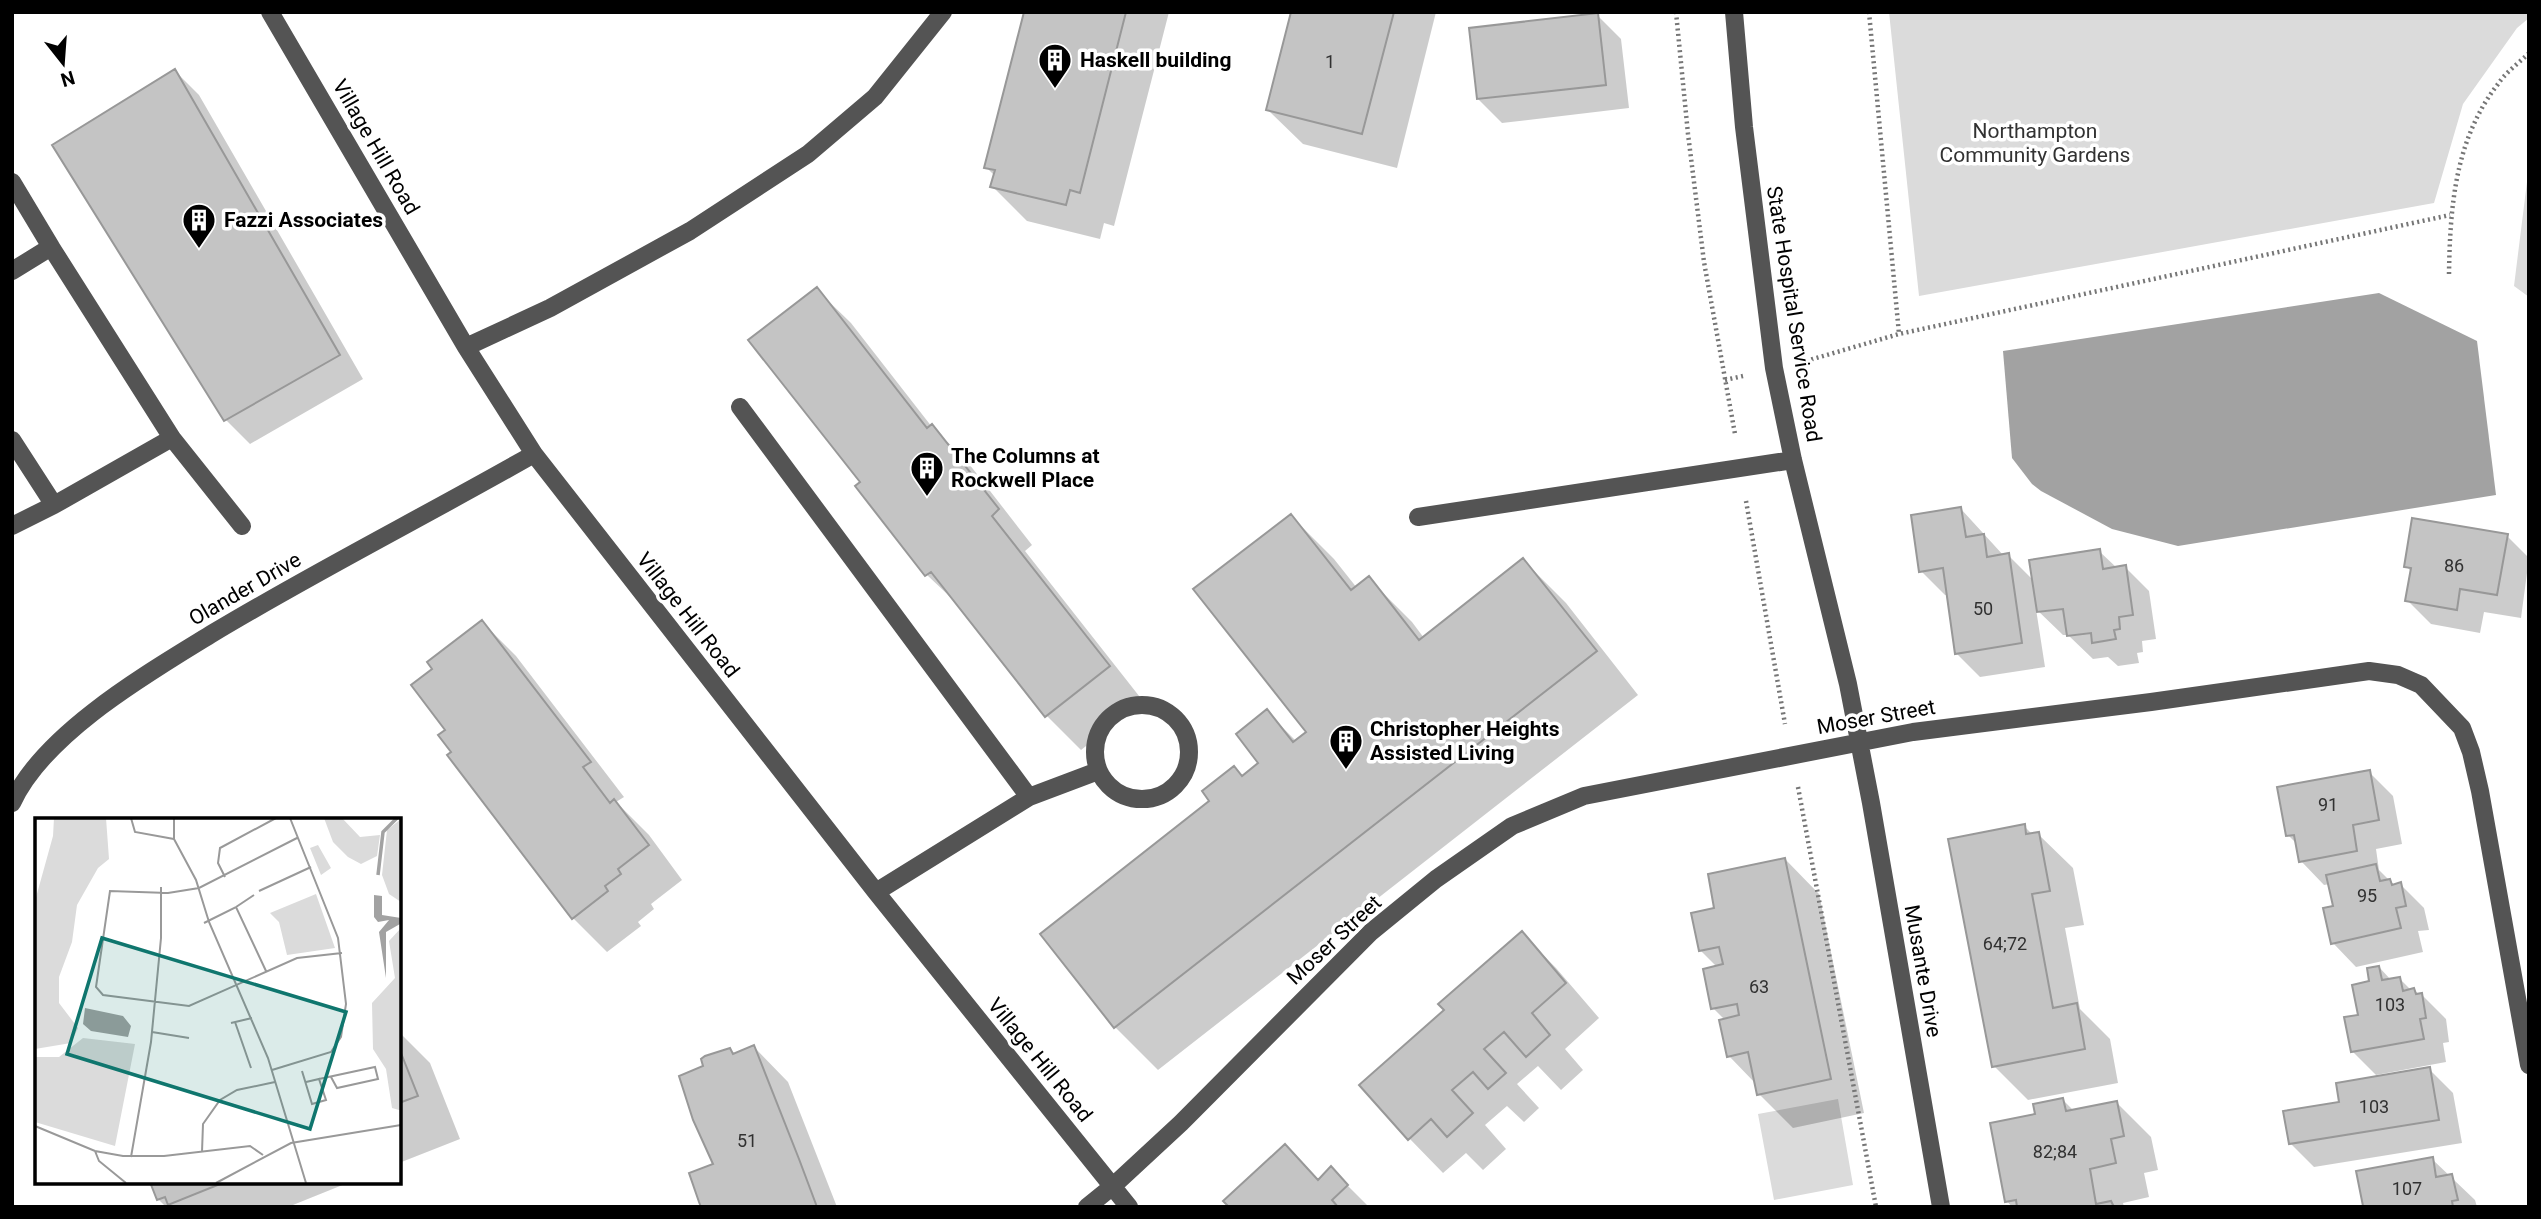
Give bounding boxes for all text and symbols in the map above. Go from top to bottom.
north arrow [28,28,98,98]
building icon: Haskell building [1036,41,1074,90]
place label: Haskell building [1080,48,1231,72]
house number: 1 [1325,51,1335,72]
text: N [58,66,78,92]
street label: Village Hill Road [328,75,424,219]
park label: Northampton Community Gardens [1940,119,2130,167]
street label: State Hospital Service Road [1762,184,1826,444]
building icon: Fazzi Associates [180,201,218,250]
place label: Fazzi Associates [224,208,383,232]
place label: The Columns at Rockwell Place [951,444,1100,492]
building icon: The Columns at Rockwell Place [908,449,946,498]
street label: Olander Drive [185,547,305,631]
street label: Village Hill Road [632,548,744,682]
house number: 86 [2444,555,2464,576]
house number: 50 [1973,598,1993,619]
street label: Moser Street [1815,695,1937,739]
place label: Christopher Heights Assisted Living [1370,717,1560,765]
building icon: Christopher Heights Assisted Living [1327,722,1365,771]
house number: 91 [2318,794,2338,815]
inset map [35,818,401,1184]
house number: 95 [2357,885,2377,906]
street label: Moser Street [1282,890,1386,990]
street label: Musante Drive [1900,903,1946,1039]
house number: 64;72 [1983,933,2027,954]
house number: 63 [1749,976,1769,997]
street label: Village Hill Road [983,993,1097,1127]
house number: 103 [2375,994,2405,1015]
house number: 103 [2359,1096,2389,1117]
house number: 51 [737,1130,757,1151]
house number: 82;84 [2033,1141,2077,1162]
house number: 107 [2392,1178,2422,1199]

